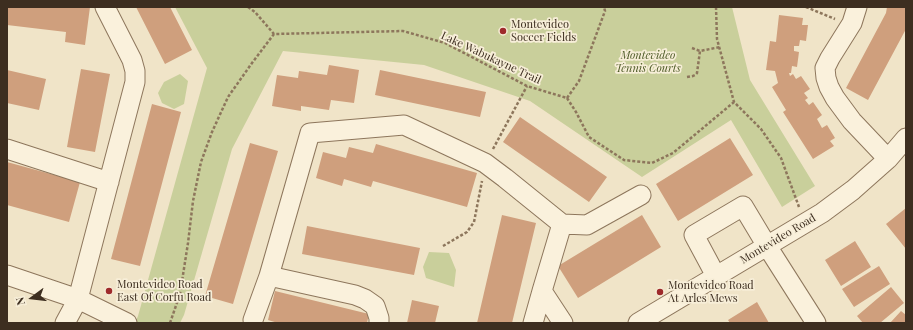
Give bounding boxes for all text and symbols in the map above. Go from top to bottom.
place label: Montevideo Soccer Fields [511,18,576,44]
marker: Montevideo Soccer Fields [498,26,508,36]
street label: Lake Wabukayne Trail [439,29,543,87]
park label: Montevideo Tennis Courts [615,49,681,75]
street label: Montevideo Road [738,211,818,267]
north arrow [12,278,52,318]
place label: Montevideo Road East Of Corfu Road [117,278,211,304]
place label: Montevideo Road At Arles Mews [668,279,754,305]
marker: Montevideo Road East Of Corfu Road [104,286,114,296]
marker: Montevideo Road At Arles Mews [655,287,665,297]
text: N [12,295,28,307]

